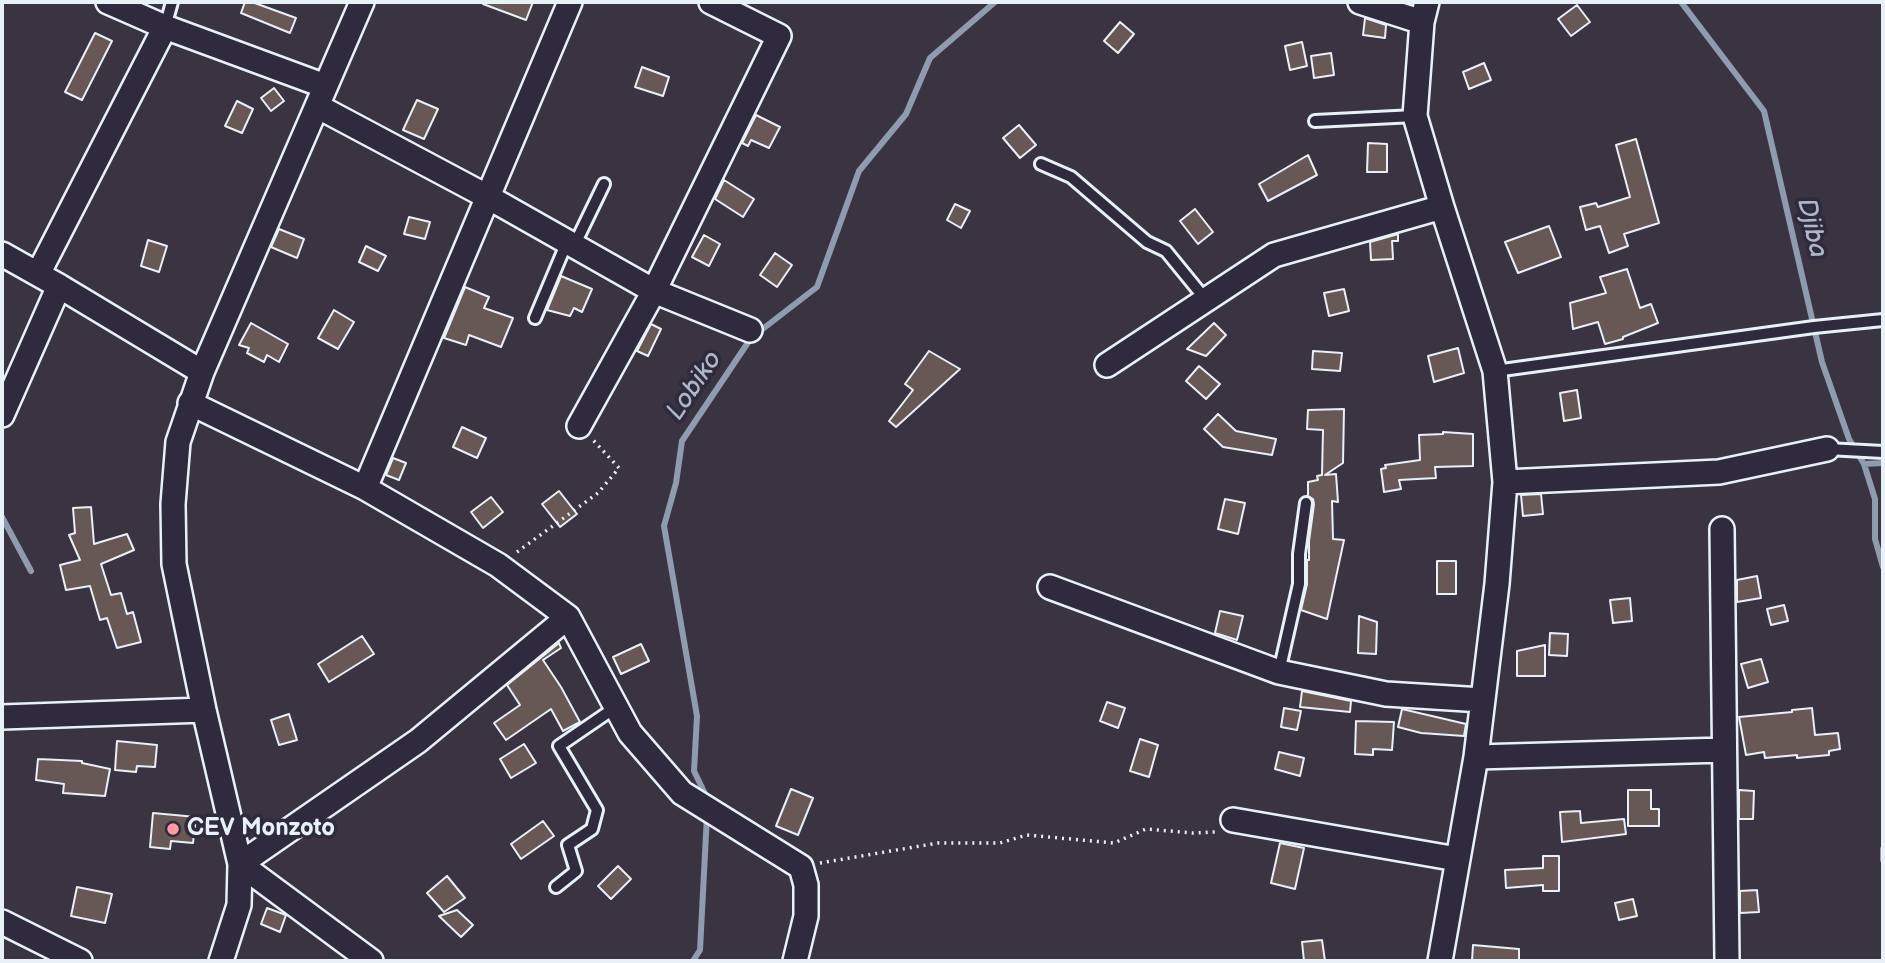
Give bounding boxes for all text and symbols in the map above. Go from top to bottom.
water label: Djiba [1789,195,1833,261]
water label: Lobiko [661,345,729,427]
place label: CEV Monzoto [187,815,335,843]
marker: CEV Monzoto [165,821,181,837]

